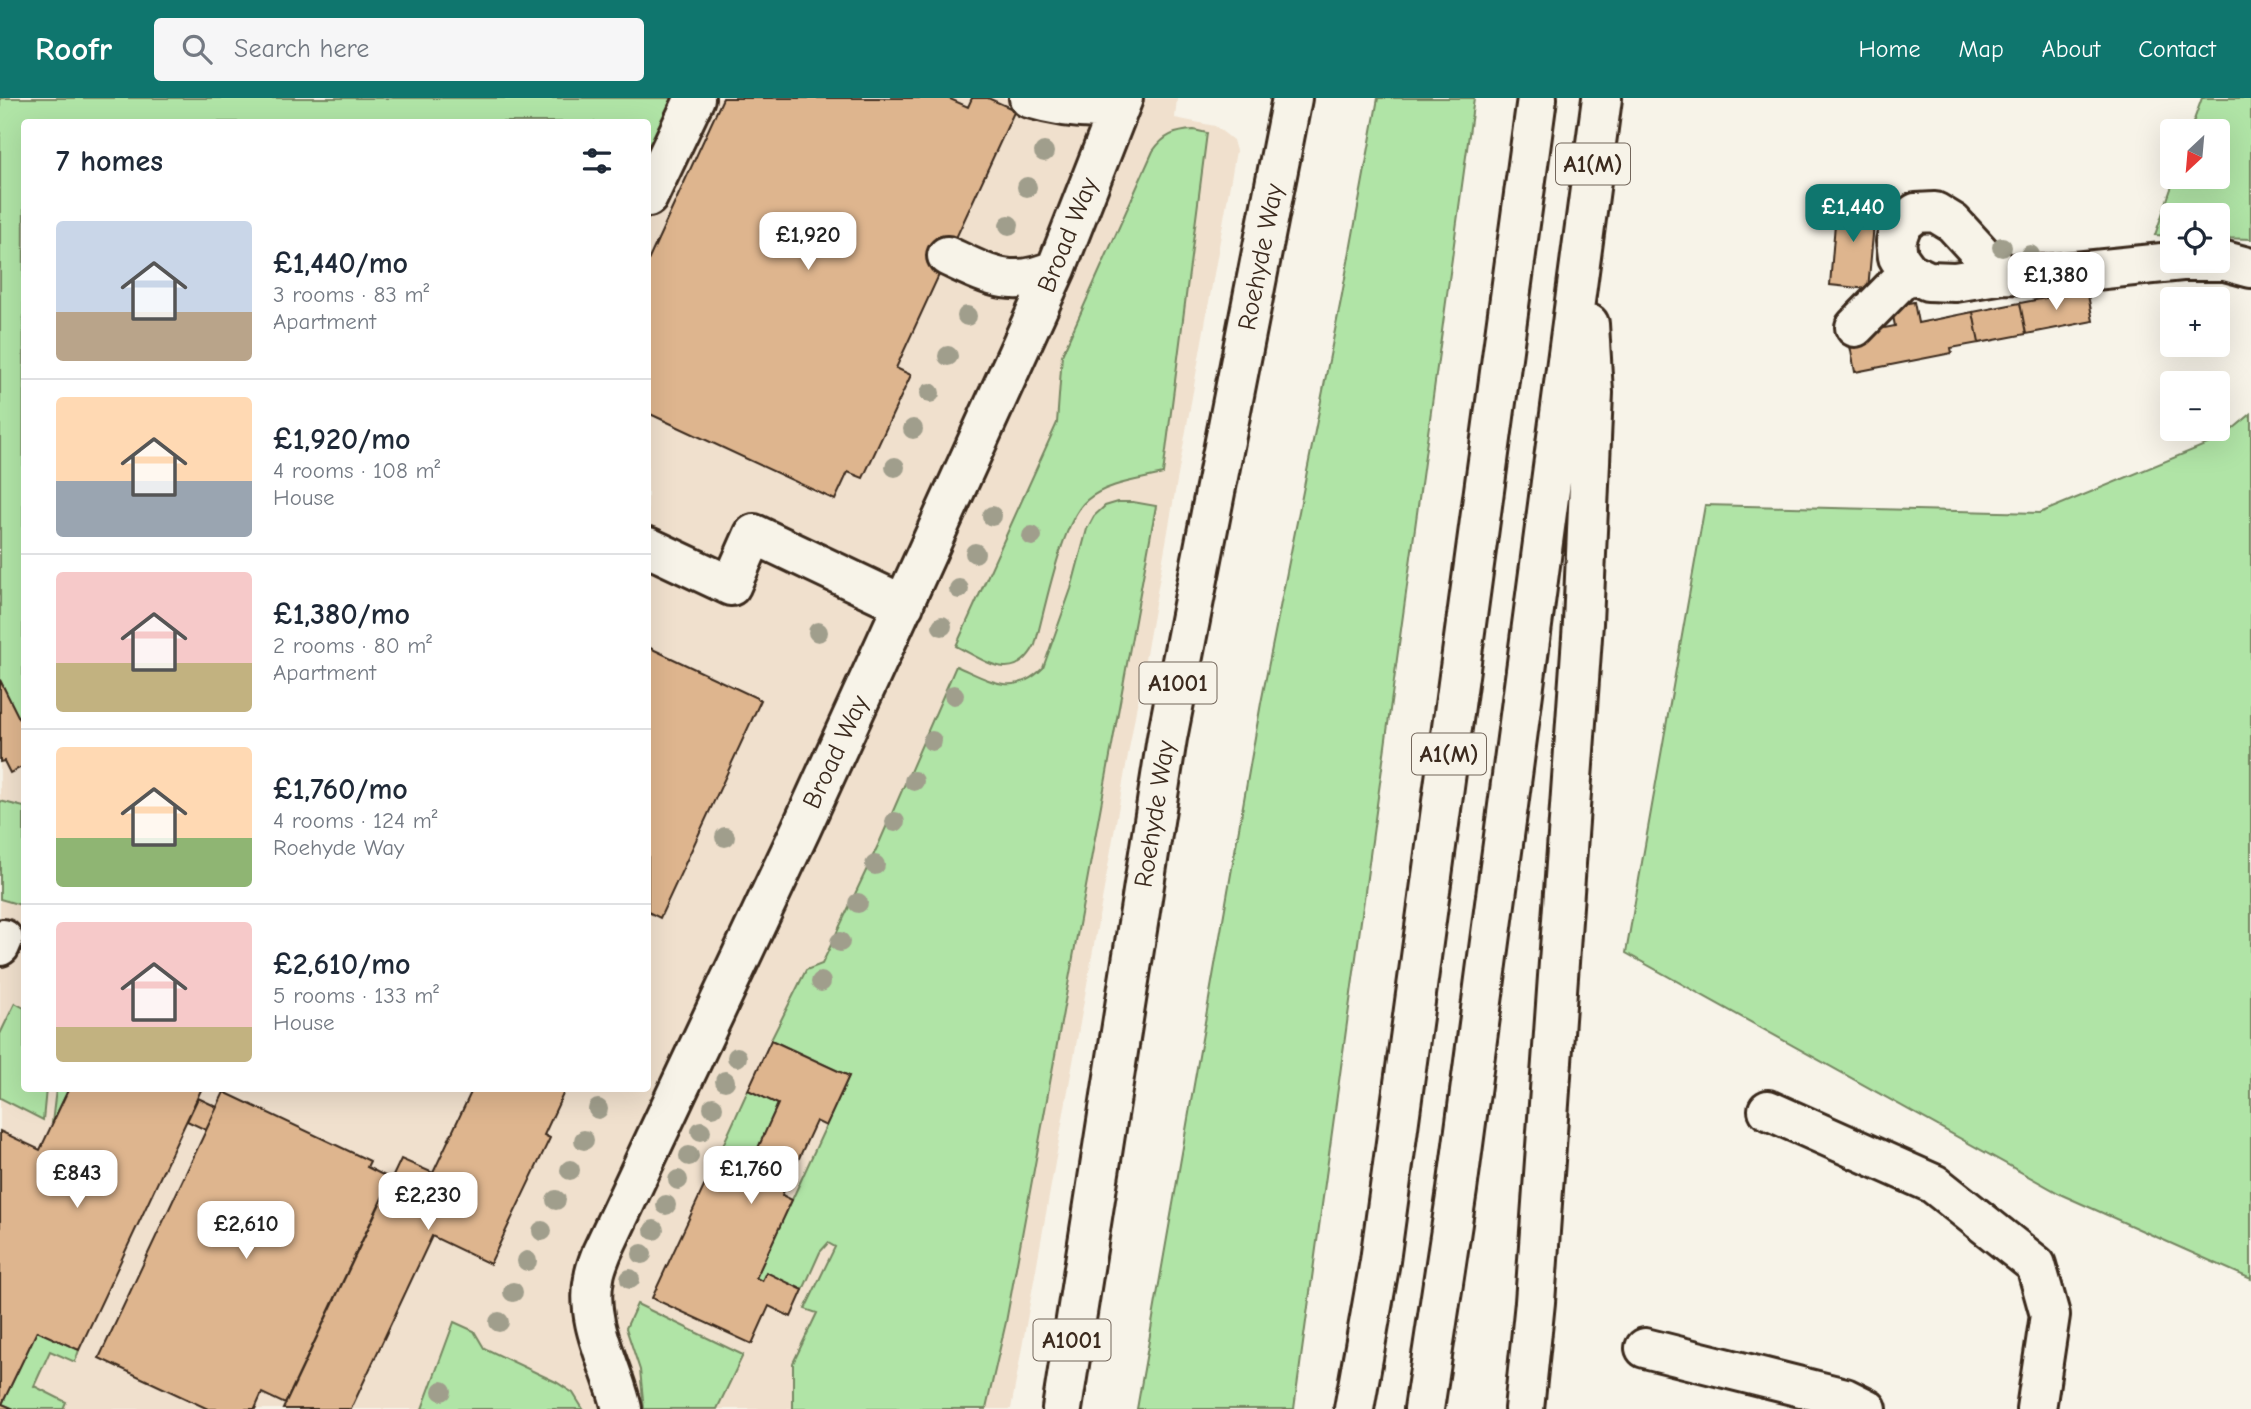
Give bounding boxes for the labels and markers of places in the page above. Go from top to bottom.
pin: £1,440 [1796,184,1910,244]
pin: £1,920 [751,212,865,272]
pin: £1,380 [1999,252,2113,312]
pin: £1,760 [694,1146,808,1206]
pin: £843 [36,1150,118,1210]
pin: £2,230 [371,1172,485,1232]
pin: £2,610 [189,1202,303,1261]

